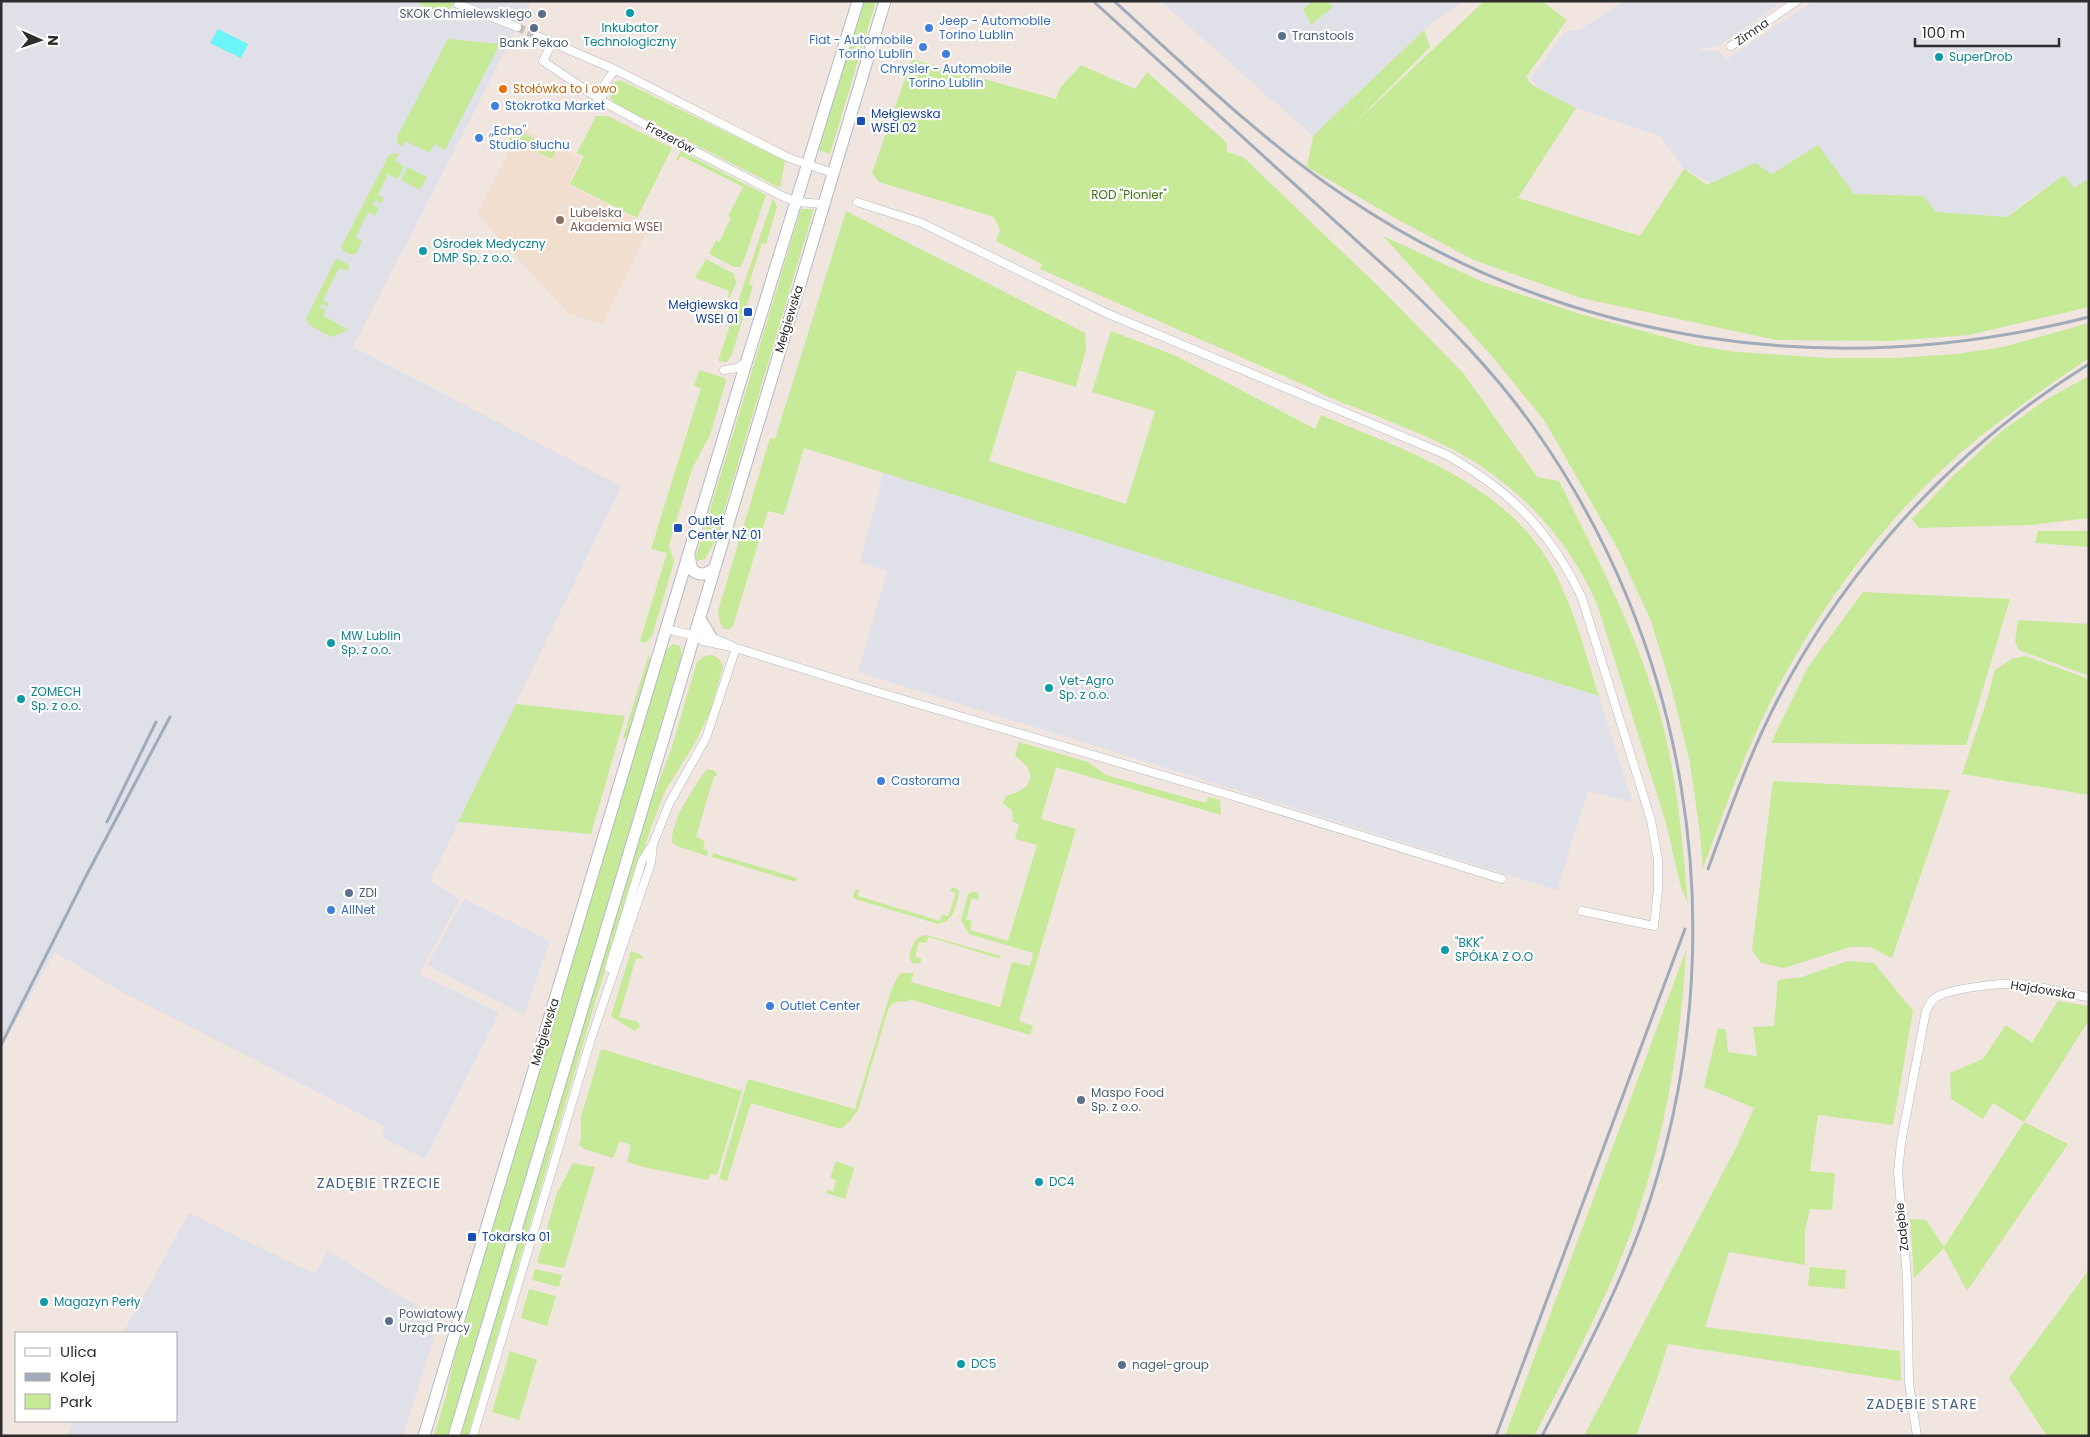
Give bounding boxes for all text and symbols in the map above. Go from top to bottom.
place label: SKOK Chmielewskiego [399,5,532,22]
marker: Inkubator Technologiczny [624,7,636,19]
marker: SKOK Chmielewskiego [536,8,548,20]
place label: Jeep - Automobile Torino Lublin [939,12,1051,43]
street label: Zimna [1731,14,1772,49]
north arrow [15,15,65,65]
scale bar [1915,15,2059,47]
place label: Inkubator Technologiczny [583,19,677,50]
marker: Bank Pekao [528,22,540,34]
marker: Jeep - Automobile Torino Lublin [923,22,935,34]
text: 100 m [1922,22,1965,43]
place label: Transtools [1292,27,1354,44]
marker: Transtools [1276,30,1288,42]
place label: Fiat - Automobile Torino Lublin [809,31,913,62]
place label: Bank Pekao [500,34,569,51]
text: N [43,35,63,46]
marker: Fiat - Automobile Torino Lublin [917,41,929,53]
marker: Chrysler - Automobile Torino Lublin [940,48,952,60]
place label: SuperDrob [1949,48,2013,65]
marker: SuperDrob [1933,51,1945,63]
place label: Chrysler - Automobile Torino Lublin [880,60,1012,91]
place label: Stołówka to i owo [513,80,617,97]
marker: Stołówka to i owo [497,83,509,95]
place label: Stokrotka Market [505,97,605,114]
marker: Stokrotka Market [489,100,501,112]
place label: Mełgiewska WSEI 02 [871,105,941,136]
marker: Mełgiewska WSEI 02 [855,115,867,127]
street label: Frezerów [643,118,698,158]
place label: ,,Echo'' Studio słuchu [488,122,570,153]
marker: ,,Echo'' Studio słuchu [473,132,485,144]
park label: ROD "Pionier" [1091,186,1167,203]
place label: Lubelska Akademia WSEI [570,204,662,235]
marker: Lubelska Akademia WSEI [554,214,566,226]
place label: Ośrodek Medyczny DMP Sp. z o.o. [433,235,546,266]
marker: Ośrodek Medyczny DMP Sp. z o.o. [417,245,429,257]
street label: Mełgiewska [770,283,807,355]
place label: Mełgiewska WSEI 01 [668,296,738,327]
marker: Mełgiewska WSEI 01 [742,306,754,318]
place label: Outlet Center NŻ 01 [688,512,761,543]
marker: Outlet Center NŻ 01 [672,522,684,534]
place label: MW Lublin Sp. z o.o. [341,627,401,658]
marker: MW Lublin Sp. z o.o. [325,637,337,649]
place label: Vet-Agro Sp. z o.o. [1059,672,1114,703]
marker: Vet-Agro Sp. z o.o. [1043,682,1055,694]
place label: ZOMECH Sp. z o.o. [31,683,81,714]
marker: ZOMECH Sp. z o.o. [15,693,27,705]
place label: Castorama [891,772,960,789]
marker: Castorama [875,775,887,787]
place label: ZDI [359,884,377,901]
marker: ZDI [343,887,355,899]
place label: AllNet [341,901,375,918]
marker: AllNet [325,904,337,916]
place label: "BKK" SPÓŁKA Z O.O [1455,934,1533,965]
marker: "BKK" SPÓŁKA Z O.O [1439,944,1451,956]
street label: Hajdowska [2009,976,2077,1003]
street label: Mełgiewska [526,996,563,1068]
place label: Outlet Center [780,997,861,1014]
marker: Outlet Center [764,1000,776,1012]
place label: Maspo Food Sp. z o.o. [1091,1084,1164,1115]
marker: Maspo Food Sp. z o.o. [1075,1094,1087,1106]
district label: ZADĘBIE TRZECIE [317,1173,441,1193]
place label: DC4 [1049,1173,1075,1190]
marker: DC4 [1033,1176,1045,1188]
street label: Zadębie [1891,1202,1912,1252]
place label: Tokarska 01 [482,1228,550,1245]
marker: Tokarska 01 [466,1231,478,1243]
place label: Magazyn Perły [54,1293,141,1310]
marker: Magazyn Perły [38,1296,50,1308]
place label: Powiatowy Urząd Pracy [399,1305,470,1336]
marker: Powiatowy Urząd Pracy [383,1315,395,1327]
legend [15,1332,178,1422]
text: Ulica [60,1341,97,1362]
place label: DC5 [971,1355,996,1372]
place label: nagel-group [1132,1356,1209,1373]
marker: DC5 [955,1358,967,1370]
marker: nagel-group [1116,1359,1128,1371]
text: Kolej [60,1366,95,1387]
text: Park [60,1391,92,1412]
district label: ZADĘBIE STARE [1867,1394,1977,1414]

